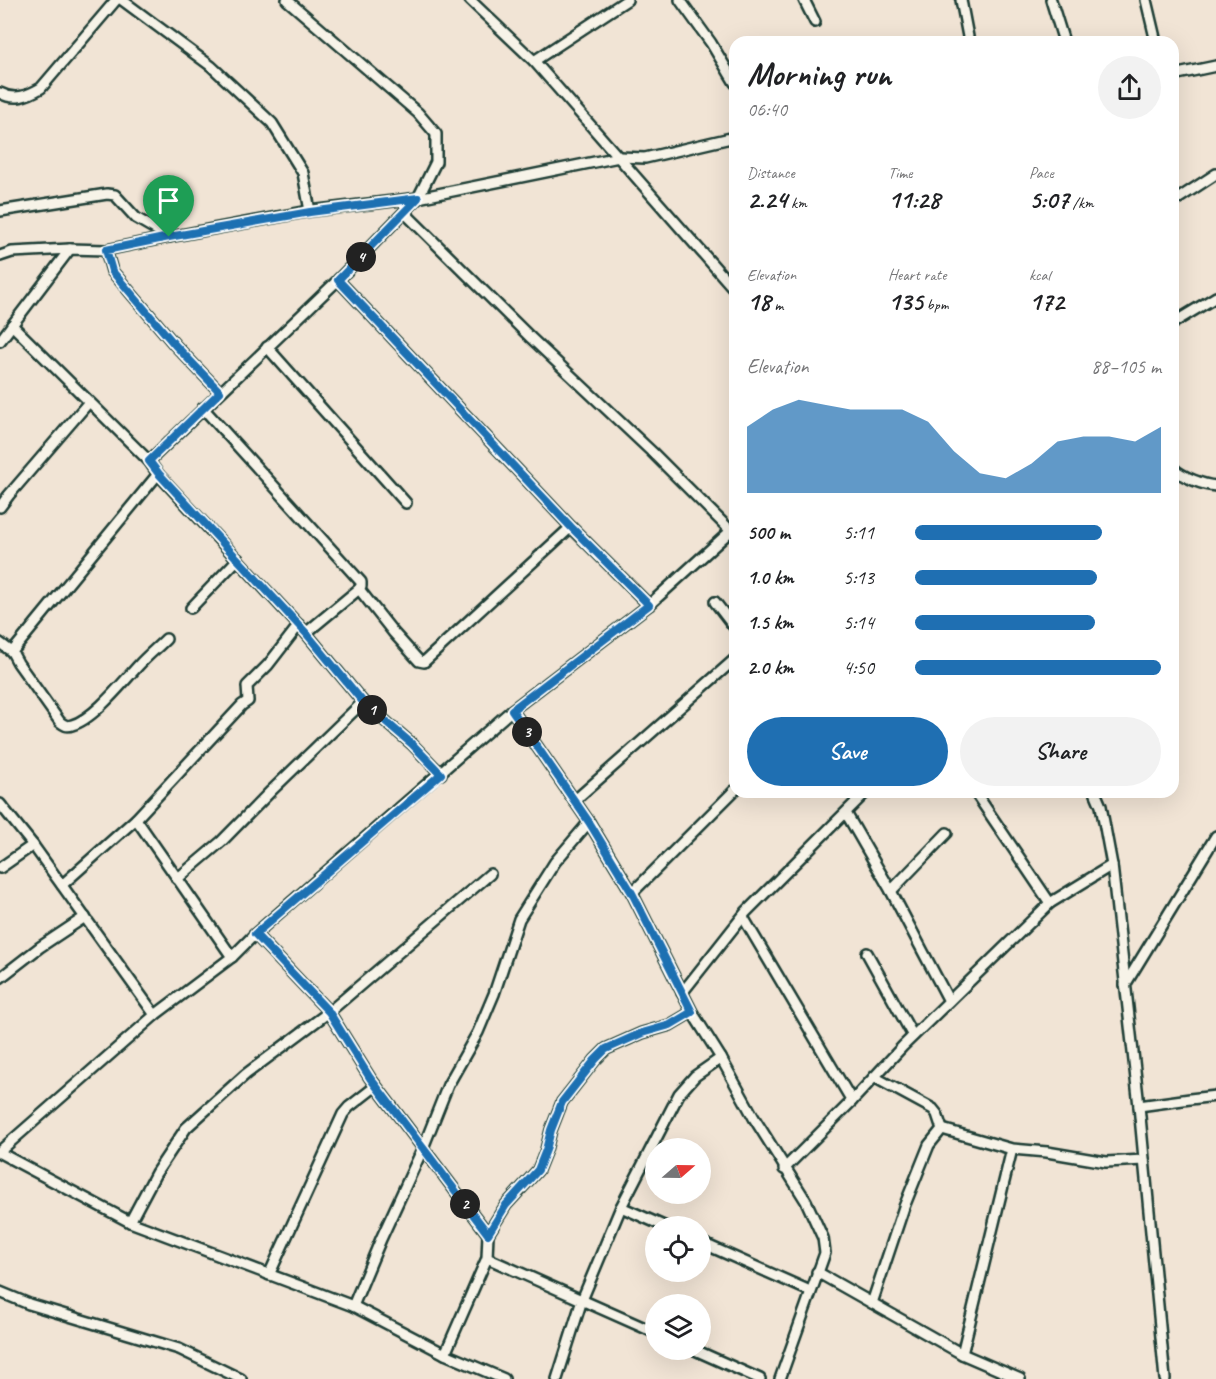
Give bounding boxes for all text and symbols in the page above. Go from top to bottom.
text: Morning run [747,53,891,95]
button: share [1098,56,1161,119]
text: 06:40 [747,97,787,122]
text: Distance [747,163,795,183]
text: Time [888,163,912,183]
text: Pace [1029,163,1054,183]
pin [143,175,194,237]
text: 2.24 [747,183,787,216]
text: 11:28 [888,183,940,216]
text: 5:07 [1029,183,1069,216]
icon: arrive [152,184,185,217]
text: km [787,193,807,213]
text: /km [1069,193,1094,213]
pin: 4 [346,242,376,272]
text: 4 [357,247,365,267]
text: Elevation [747,265,796,285]
text: Heart rate [888,265,946,285]
text: kcal [1029,265,1050,285]
text: 18 [747,285,770,318]
text: 135 [888,285,923,318]
text: 172 [1029,285,1064,318]
text: m [770,295,783,315]
text: bpm [923,295,949,315]
text: Elevation [747,354,809,379]
text: 88–105 m [1091,354,1161,379]
text: 500 m [747,520,790,545]
text: 5:11 [843,520,874,545]
text: 1.0 km [747,565,794,590]
text: 5:13 [843,565,874,590]
text: 1.5 km [747,610,793,635]
text: 5:14 [843,610,874,635]
text: 2.0 km [747,655,794,680]
text: 4:50 [843,655,874,680]
pin: 1 [357,695,387,725]
text: 1 [368,700,376,720]
pin: 3 [512,717,542,747]
button: Save [747,717,948,786]
button: Share [960,717,1161,786]
text: 3 [523,722,531,742]
north arrow [645,1138,711,1204]
map controls [645,1138,711,1360]
pin: 2 [450,1189,480,1219]
text: 2 [461,1194,469,1214]
button: locate [645,1216,711,1282]
button: layers [645,1294,711,1360]

